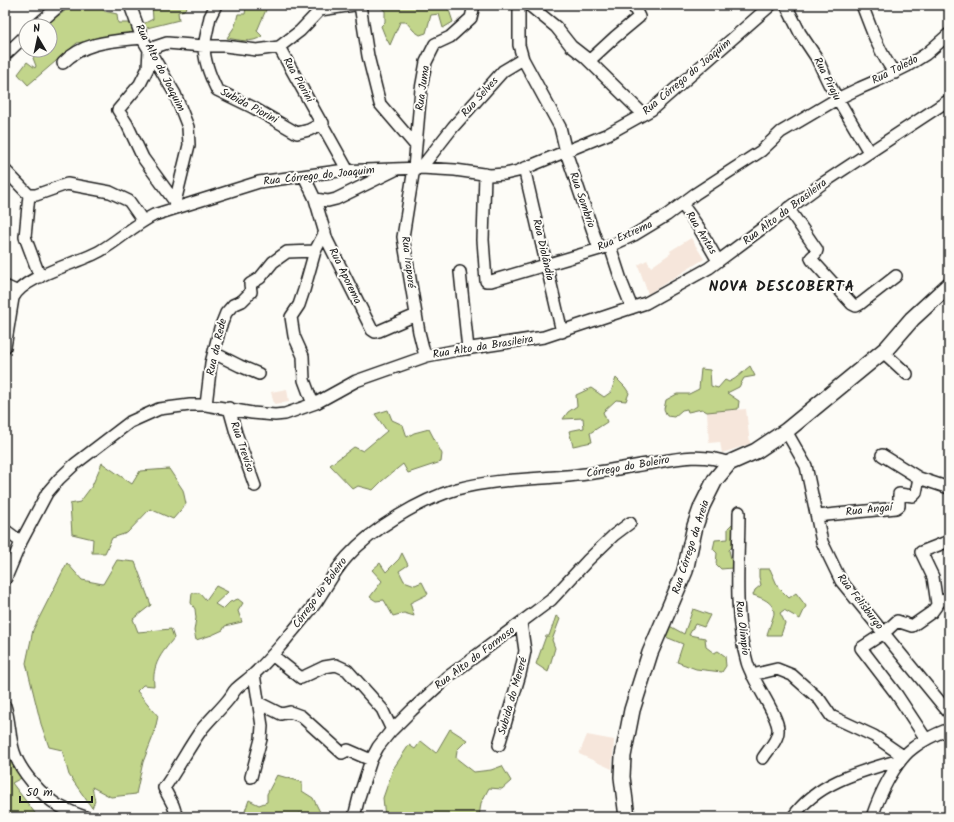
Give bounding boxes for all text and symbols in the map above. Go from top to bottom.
north arrow [18,18,58,58]
text: N [32,20,41,39]
street label: Rua Alto do Joaquim [130,21,190,115]
street label: Rua Córrego do Joaquim [638,34,736,120]
street label: Rua Toledo [869,51,921,89]
street label: Rua Piorini [278,54,318,106]
street label: Rua Piraju [808,54,846,105]
street label: Rua Juma [411,64,435,112]
street label: Rua Selves [457,73,503,121]
street label: Subida Piorini [217,83,281,129]
street label: Rua Córrego do Joaquim [262,161,376,191]
street label: Rua Sombrio [564,170,600,230]
street label: Rua Alto da Brasileira [739,174,831,250]
street label: Rua Antas [681,208,721,258]
street label: Rua Extrema [594,216,656,256]
street label: Rua Diolândia [527,217,559,283]
street label: Rua Iraporé [396,235,420,290]
street label: Rua Aporema [324,245,366,307]
district label: NOVA DESCOBERTA [709,275,855,299]
street label: Rua da Rede [202,317,232,377]
street label: Rua Alto da Brasileira [431,330,535,364]
street label: Rua Treviso [225,419,259,475]
street label: Córrego do Boleiro [585,451,671,483]
street label: Rua Córrego da Areia [667,498,715,596]
street label: Rua Angaí [845,498,896,521]
street label: Córrego do Boleiro [288,554,352,632]
street label: Rua Felisburgo [832,570,888,634]
street label: Rua Olímpio [730,600,754,656]
street label: Rua Alto do Formoso [431,622,519,694]
street label: Subida do Mereré [493,654,533,737]
scale bar [20,778,92,804]
text: 50 m [26,783,53,802]

